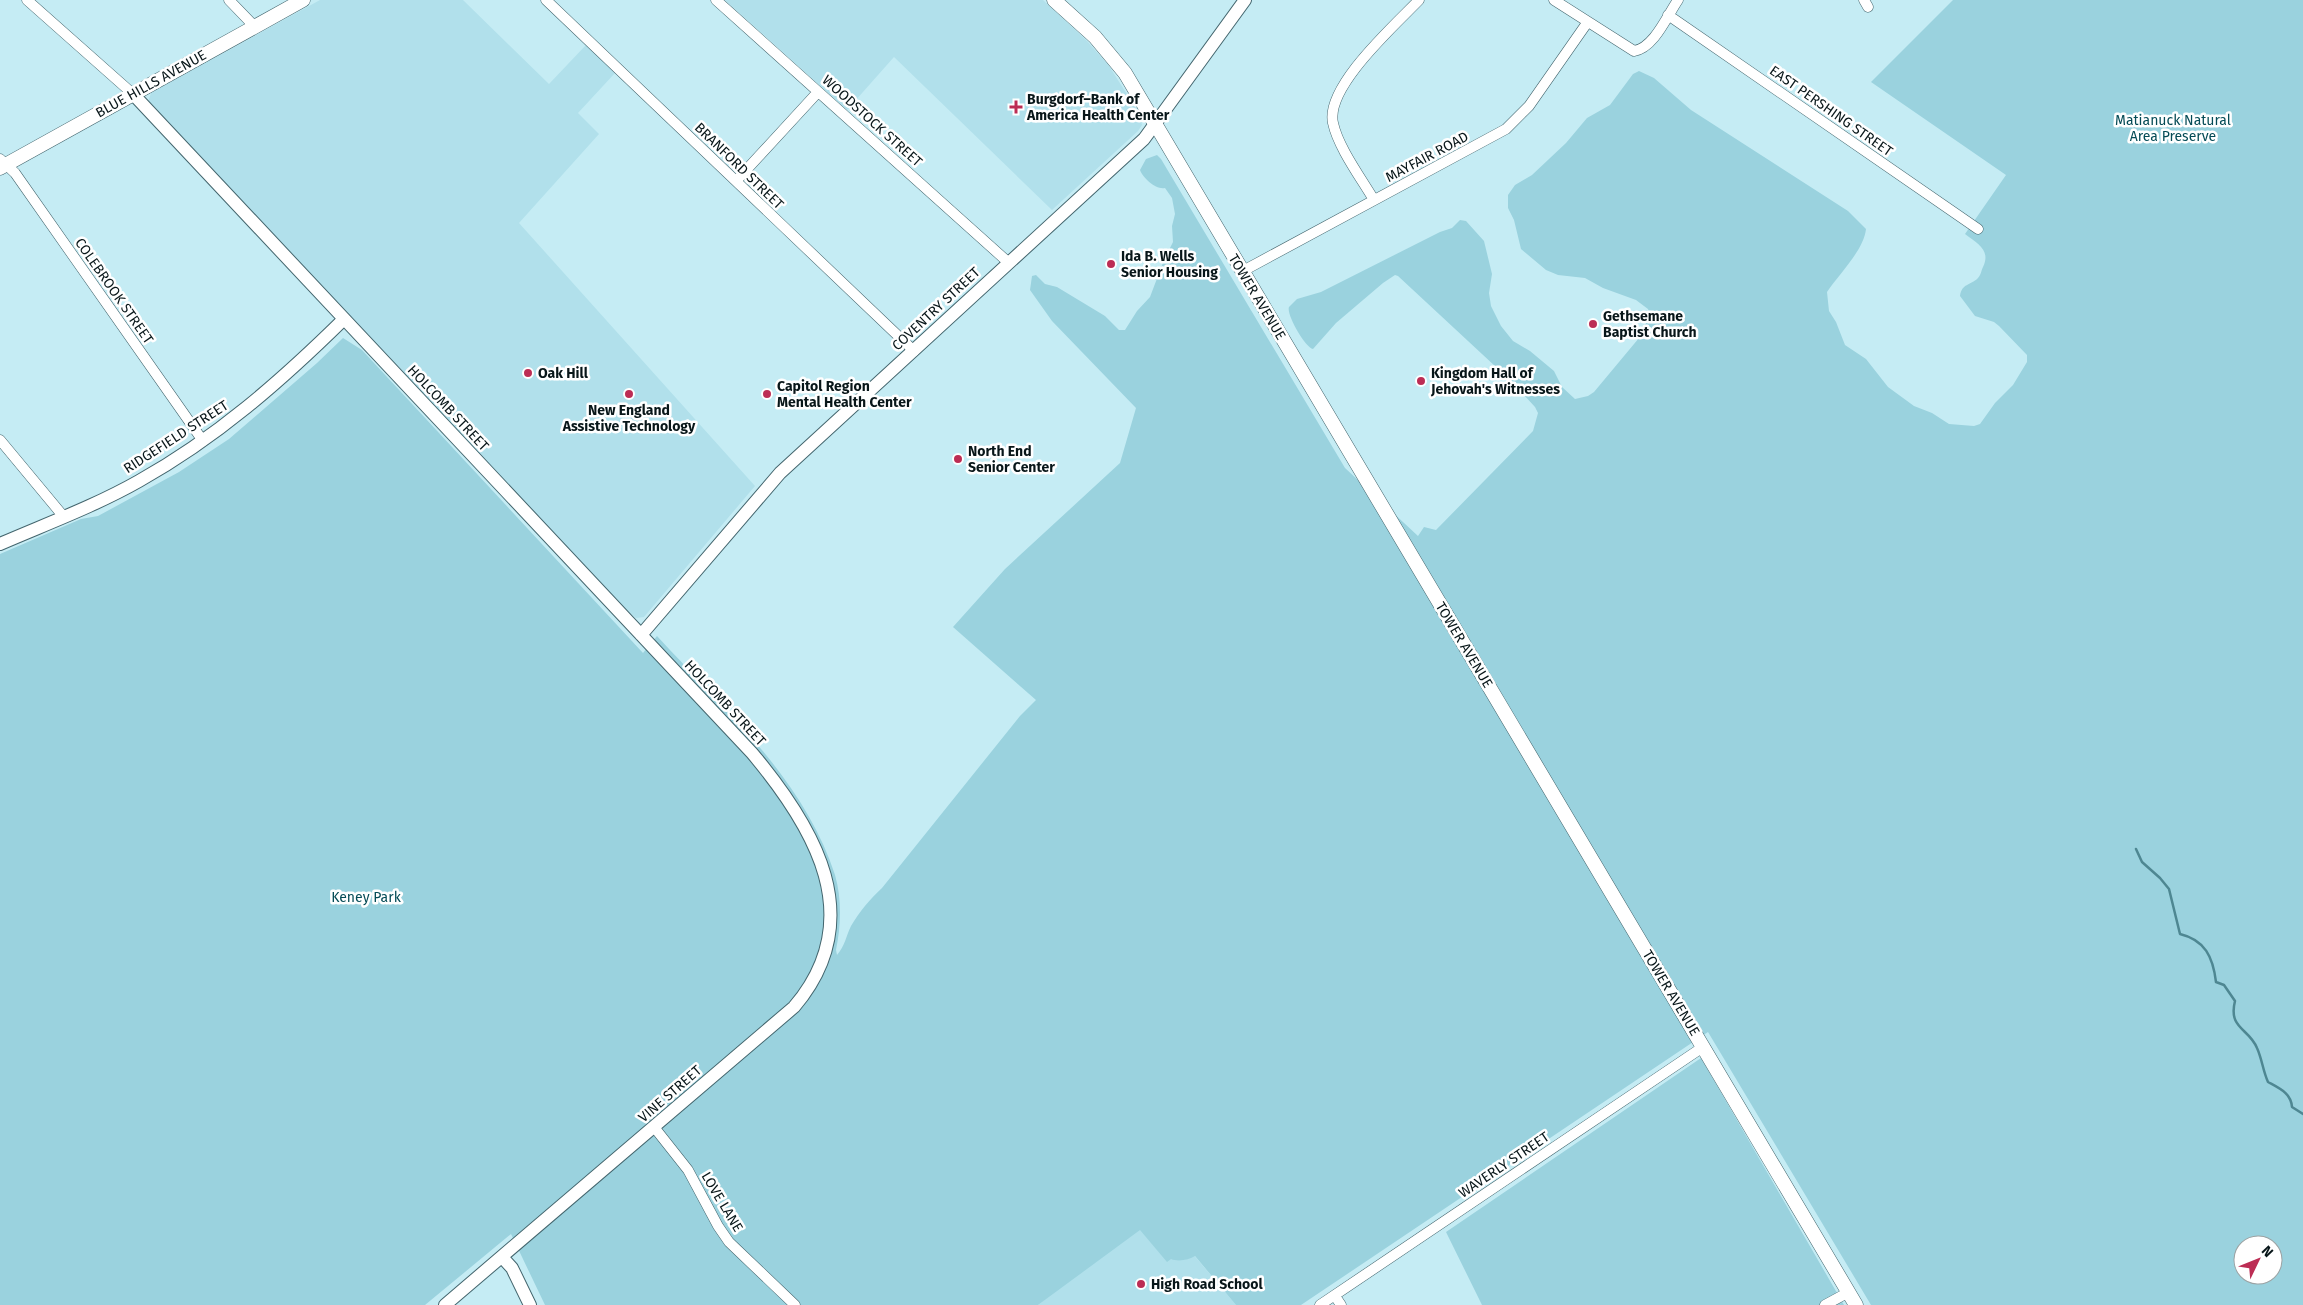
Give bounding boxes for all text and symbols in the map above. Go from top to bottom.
street label: BLUE HILLS AVENUE [93,47,209,121]
street label: EAST PERSHING STREET [1766,62,1896,160]
street label: WOODSTOCK STREET [818,72,926,171]
place label: Burgdorf–Bank of America Health Center [1026,91,1170,124]
marker: Burgdorf–Bank of America Health Center [1009,100,1023,114]
park label: Matianuck Natural Area Preserve [2115,112,2231,145]
street label: BRANFORD STREET [691,119,788,213]
street label: MAYFAIR ROAD [1383,128,1471,186]
street label: COLEBROOK STREET [71,235,157,348]
place label: Ida B. Wells Senior Housing [1121,248,1218,281]
street label: TOWER AVENUE [1225,251,1289,343]
marker: Ida B. Wells Senior Housing [1105,258,1117,270]
street label: COVENTRY STREET [889,263,984,354]
place label: Gethsemane Baptist Church [1603,308,1696,341]
marker: Gethsemane Baptist Church [1587,318,1599,330]
street label: HOLCOMB STREET [404,362,493,455]
place label: Oak Hill [538,365,589,382]
place label: Kingdom Hall of Jehovah's Witnesses [1430,365,1560,398]
marker: Oak Hill [522,367,534,379]
marker: Kingdom Hall of Jehovah's Witnesses [1415,375,1427,387]
place label: Capitol Region Mental Health Center [777,378,912,411]
marker: New England Assistive Technology [623,388,635,400]
marker: Capitol Region Mental Health Center [761,388,773,400]
street label: RIDGEFIELD STREET [120,396,232,477]
place label: New England Assistive Technology [562,402,696,435]
place label: North End Senior Center [968,443,1055,476]
marker: North End Senior Center [952,453,964,465]
street label: TOWER AVENUE [1432,599,1496,691]
street label: HOLCOMB STREET [681,657,770,750]
park label: Keney Park [331,889,402,906]
street label: TOWER AVENUE [1639,947,1703,1039]
street label: VINE STREET [635,1062,706,1126]
street label: WAVERLY STREET [1456,1128,1553,1202]
street label: LOVE LANE [697,1169,747,1235]
north arrow [2233,1235,2283,1285]
text: N [2258,1242,2277,1261]
place label: High Road School [1151,1276,1263,1293]
marker: High Road School [1135,1278,1147,1290]

